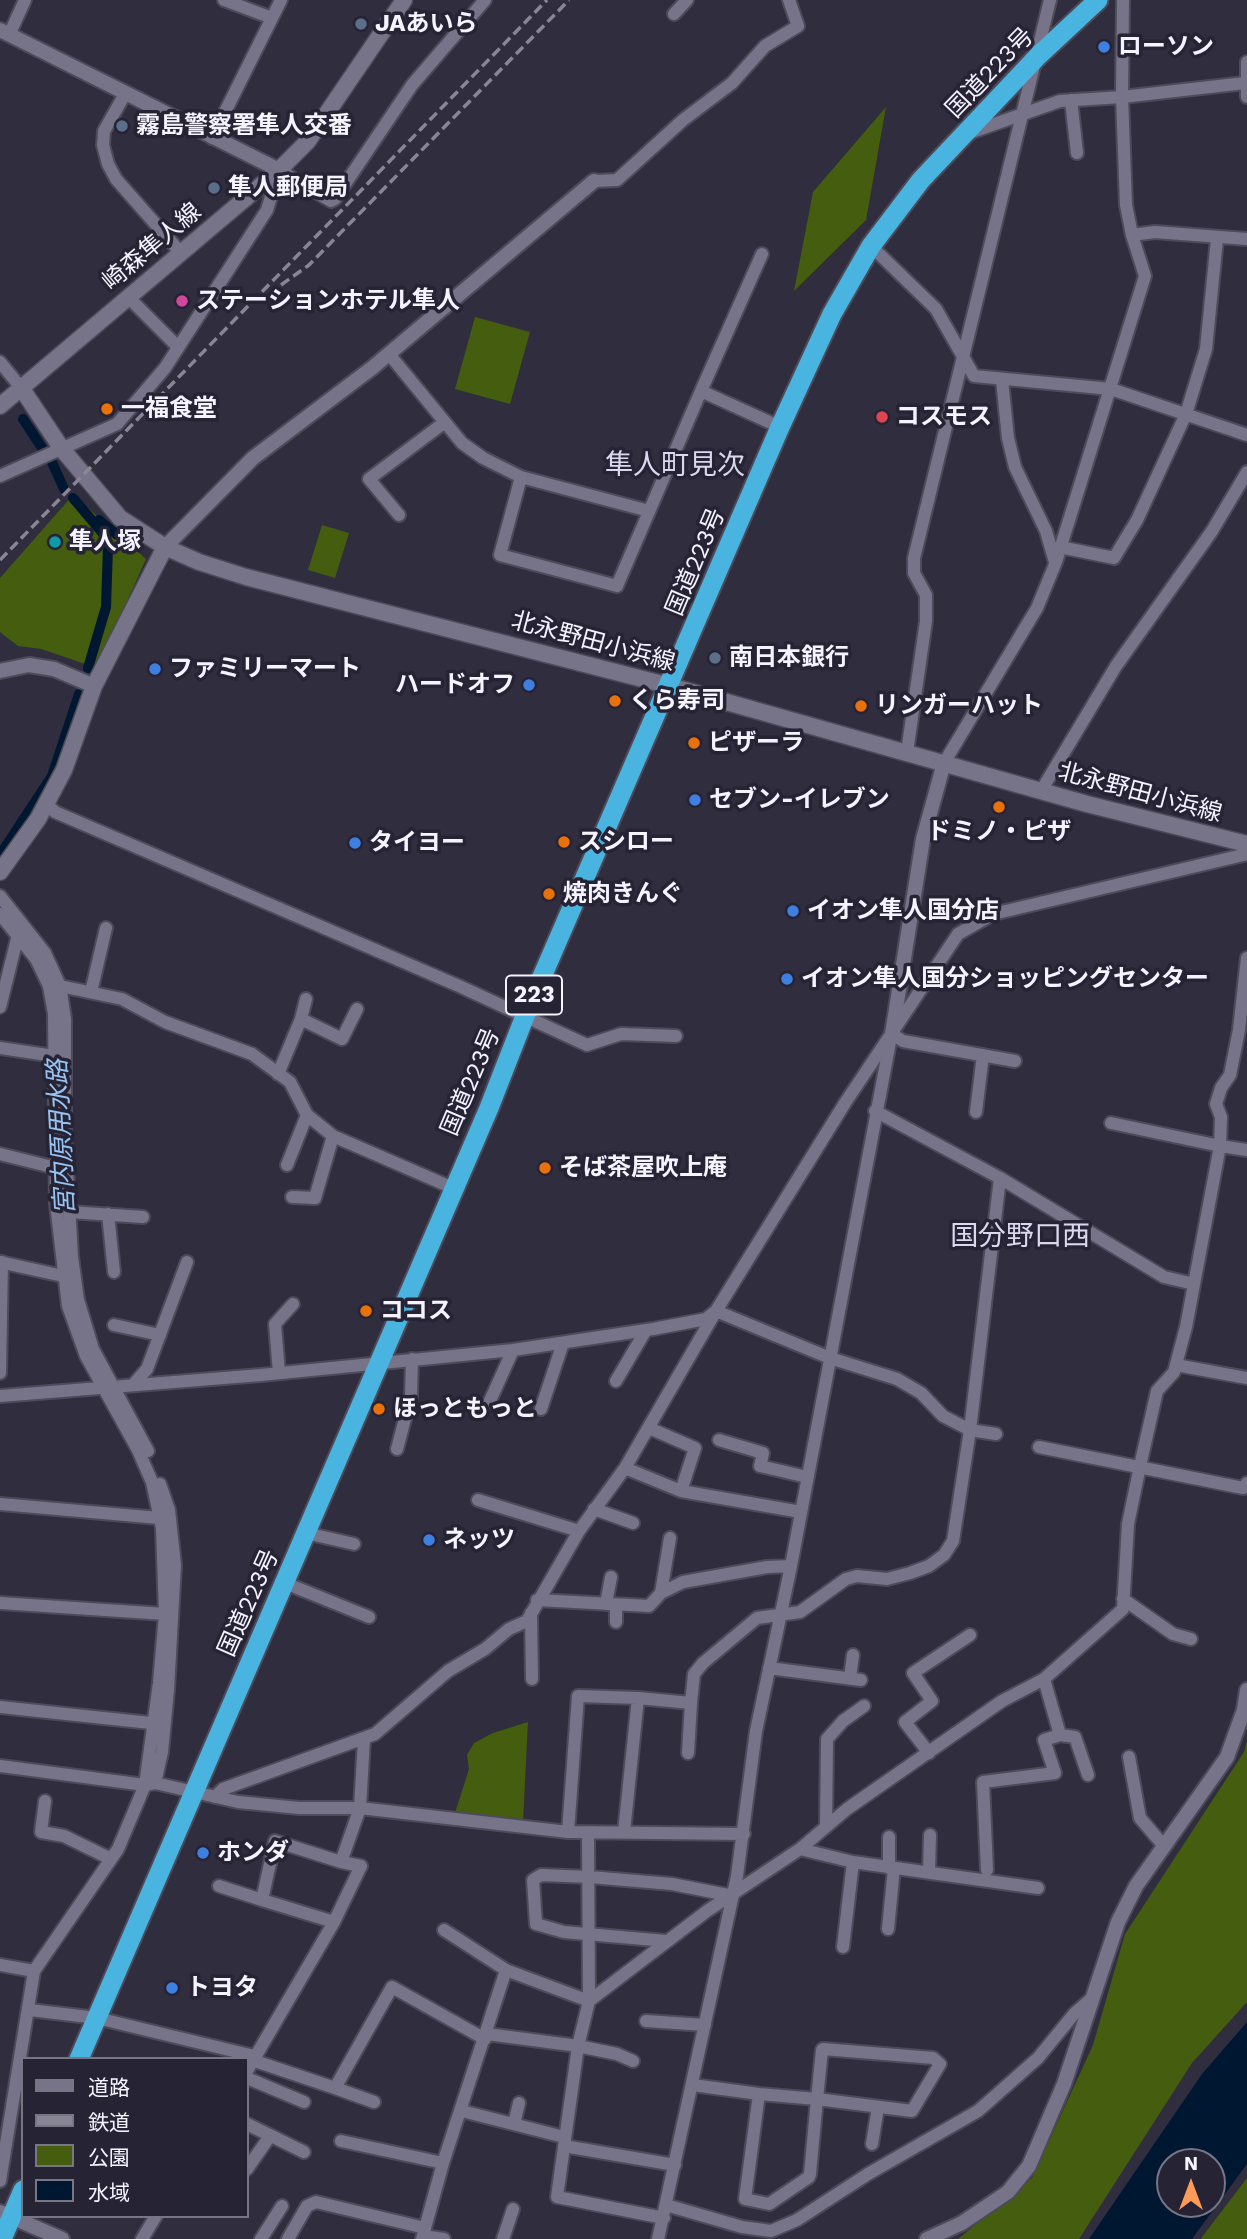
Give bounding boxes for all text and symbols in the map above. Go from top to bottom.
place label: JAあいら [375,10,477,38]
marker: JAあいら [353,16,369,32]
street label: 国道223号 [940,22,1040,124]
place label: ローソン [1118,33,1214,61]
marker: ローソン [1096,39,1112,55]
place label: 霧島警察署隼人交番 [136,112,352,140]
marker: 霧島警察署隼人交番 [114,118,130,134]
place label: 隼人郵便局 [228,174,348,202]
marker: 隼人郵便局 [206,180,222,196]
street label: 崎森隼人線 [97,197,207,297]
place label: ステーションホテル隼人 [196,287,460,315]
marker: ステーションホテル隼人 [174,293,190,309]
place label: 一福食堂 [121,395,217,423]
marker: 一福食堂 [99,401,115,417]
place label: コスモス [896,403,992,431]
marker: コスモス [874,409,890,425]
district label: 隼人町見次 [605,449,745,483]
street label: 国道223号 [660,504,732,620]
place label: 隼人塚 [69,528,141,556]
marker: 隼人塚 [47,534,63,550]
street label: 北永野田小浜線 [508,606,678,678]
place label: 南日本銀行 [729,644,849,672]
marker: 南日本銀行 [707,650,723,666]
place label: ファミリーマート [169,655,361,683]
marker: ファミリーマート [147,661,163,677]
place label: ハードオフ [395,671,515,699]
marker: ハードオフ [521,677,537,693]
place label: くら寿司 [629,687,725,715]
place label: リンガーハット [875,692,1043,720]
marker: くら寿司 [607,693,623,709]
marker: リンガーハット [853,698,869,714]
place label: ピザーラ [708,729,804,757]
marker: ピザーラ [686,735,702,751]
street label: 北永野田小浜線 [1055,757,1225,829]
place label: セブン-イレブン [709,786,890,814]
marker: セブン-イレブン [687,792,703,808]
marker: ドミノ・ピザ [991,799,1007,815]
place label: ドミノ・ピザ [927,818,1071,846]
place label: スシロー [578,828,674,856]
place label: タイヨー [369,829,465,857]
marker: スシロー [556,834,572,850]
marker: タイヨー [347,835,363,851]
place label: 焼肉きんぐ [563,880,683,908]
marker: 焼肉きんぐ [541,886,557,902]
place label: イオン隼人国分店 [807,897,999,925]
marker: イオン隼人国分店 [785,903,801,919]
place label: イオン隼人国分ショッピングセンター [801,965,1209,993]
marker: イオン隼人国分ショッピングセンター [779,971,795,987]
road number: 223 [506,976,562,1014]
street label: 国道223号 [435,1024,507,1140]
water label: 宮内原用水路 [42,1058,82,1216]
place label: そば茶屋吹上庵 [559,1154,727,1182]
marker: そば茶屋吹上庵 [537,1160,553,1176]
district label: 国分野口西 [950,1220,1090,1254]
place label: ココス [380,1297,452,1325]
marker: ココス [358,1303,374,1319]
place label: ほっともっと [393,1395,537,1423]
marker: ほっともっと [371,1401,387,1417]
place label: ネッツ [443,1526,515,1554]
marker: ネッツ [421,1532,437,1548]
street label: 国道223号 [213,1545,285,1661]
place label: ホンダ [217,1839,289,1867]
marker: ホンダ [195,1845,211,1861]
place label: トヨタ [186,1974,258,2002]
marker: トヨタ [164,1980,180,1996]
legend [21,2057,248,2218]
text: 道路 [88,2075,130,2100]
text: 鉄道 [88,2110,130,2135]
text: 公園 [88,2145,130,2170]
north arrow [1156,2148,1226,2218]
text: N [1184,2152,1198,2175]
text: 水域 [88,2180,130,2205]

